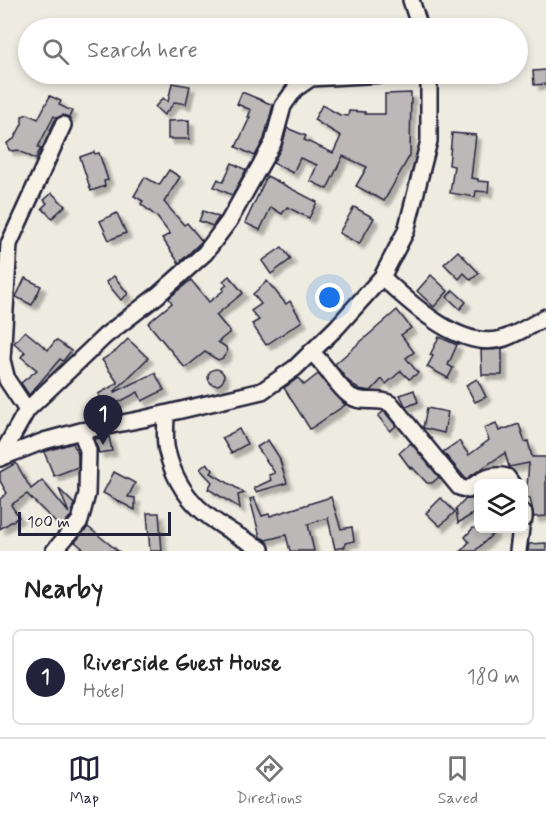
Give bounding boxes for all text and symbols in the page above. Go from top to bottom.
search box [18,18,528,84]
icon: search [39,35,72,68]
text: Search here [87,37,198,65]
your location [315,283,344,312]
pin: 1 [84,396,122,445]
map controls [474,479,528,533]
button: layers [474,479,528,533]
scale bar [18,509,171,536]
text: 100 m [27,512,70,533]
text: Nearby [24,573,103,607]
text: Riverside Guest House [83,650,281,678]
text: 1 [41,664,50,691]
text: 180 m [467,664,520,691]
text: Hotel [83,678,124,705]
tab: Map [68,752,101,809]
tab: Directions [236,752,302,809]
tab: Saved [438,752,478,809]

